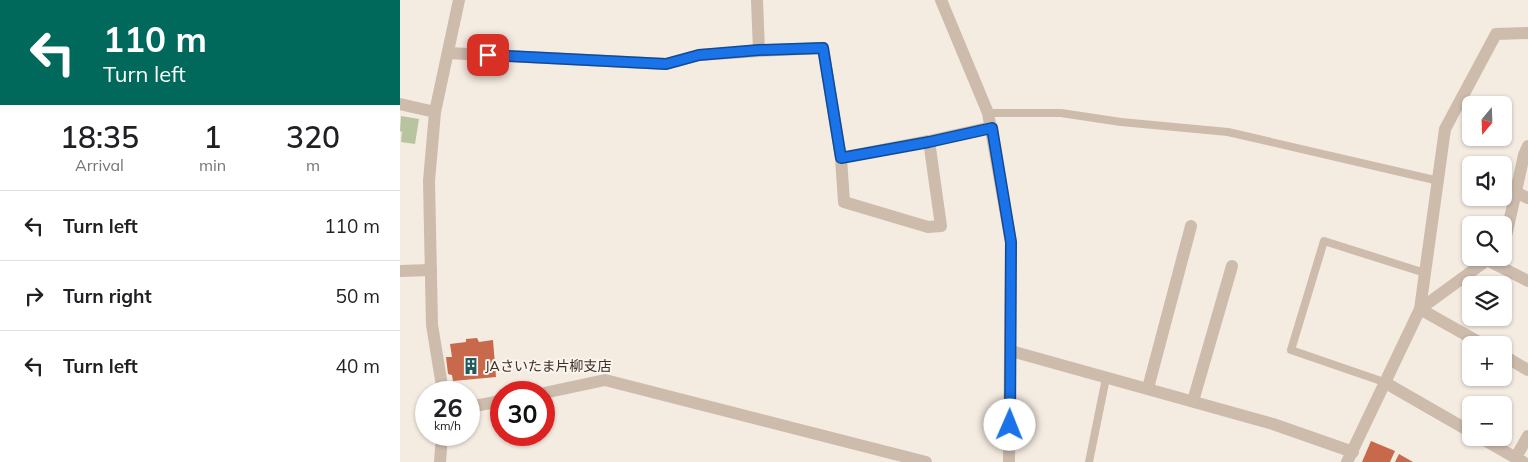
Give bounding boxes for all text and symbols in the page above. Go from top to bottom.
text: 110 m [103,17,207,61]
icon: left [20,20,85,85]
pin [467,34,509,76]
icon: arrive [474,41,502,69]
text: Turn left [103,60,186,88]
north arrow [1462,96,1512,146]
map controls [1462,96,1512,446]
text: 18:35 [60,118,139,156]
text: 1 [204,118,222,156]
text: 320 [286,118,340,156]
text: Arrival [75,155,124,175]
text: min [199,155,226,175]
text: m [306,155,320,175]
button: sound [1462,156,1512,206]
icon: left [20,212,48,240]
text: Turn left [63,214,138,238]
text: 110 m [324,214,380,238]
button: search [1462,216,1512,266]
button: layers [1462,276,1512,326]
icon: right [20,282,48,310]
text: Turn right [63,284,152,308]
text: 50 m [336,284,380,308]
button: + [1462,336,1512,386]
icon: left [20,352,48,380]
text: Turn left [63,354,138,378]
text: 40 m [336,354,380,378]
building icon: JAさいたま片柳支店 [461,356,481,376]
place label: JAさいたま片柳支店 [485,357,611,375]
speed limit sign: 30 [490,381,555,446]
text: 26 [432,392,463,423]
button: − [1462,396,1512,446]
position arrow [983,398,1035,450]
text: km/h [434,418,461,433]

